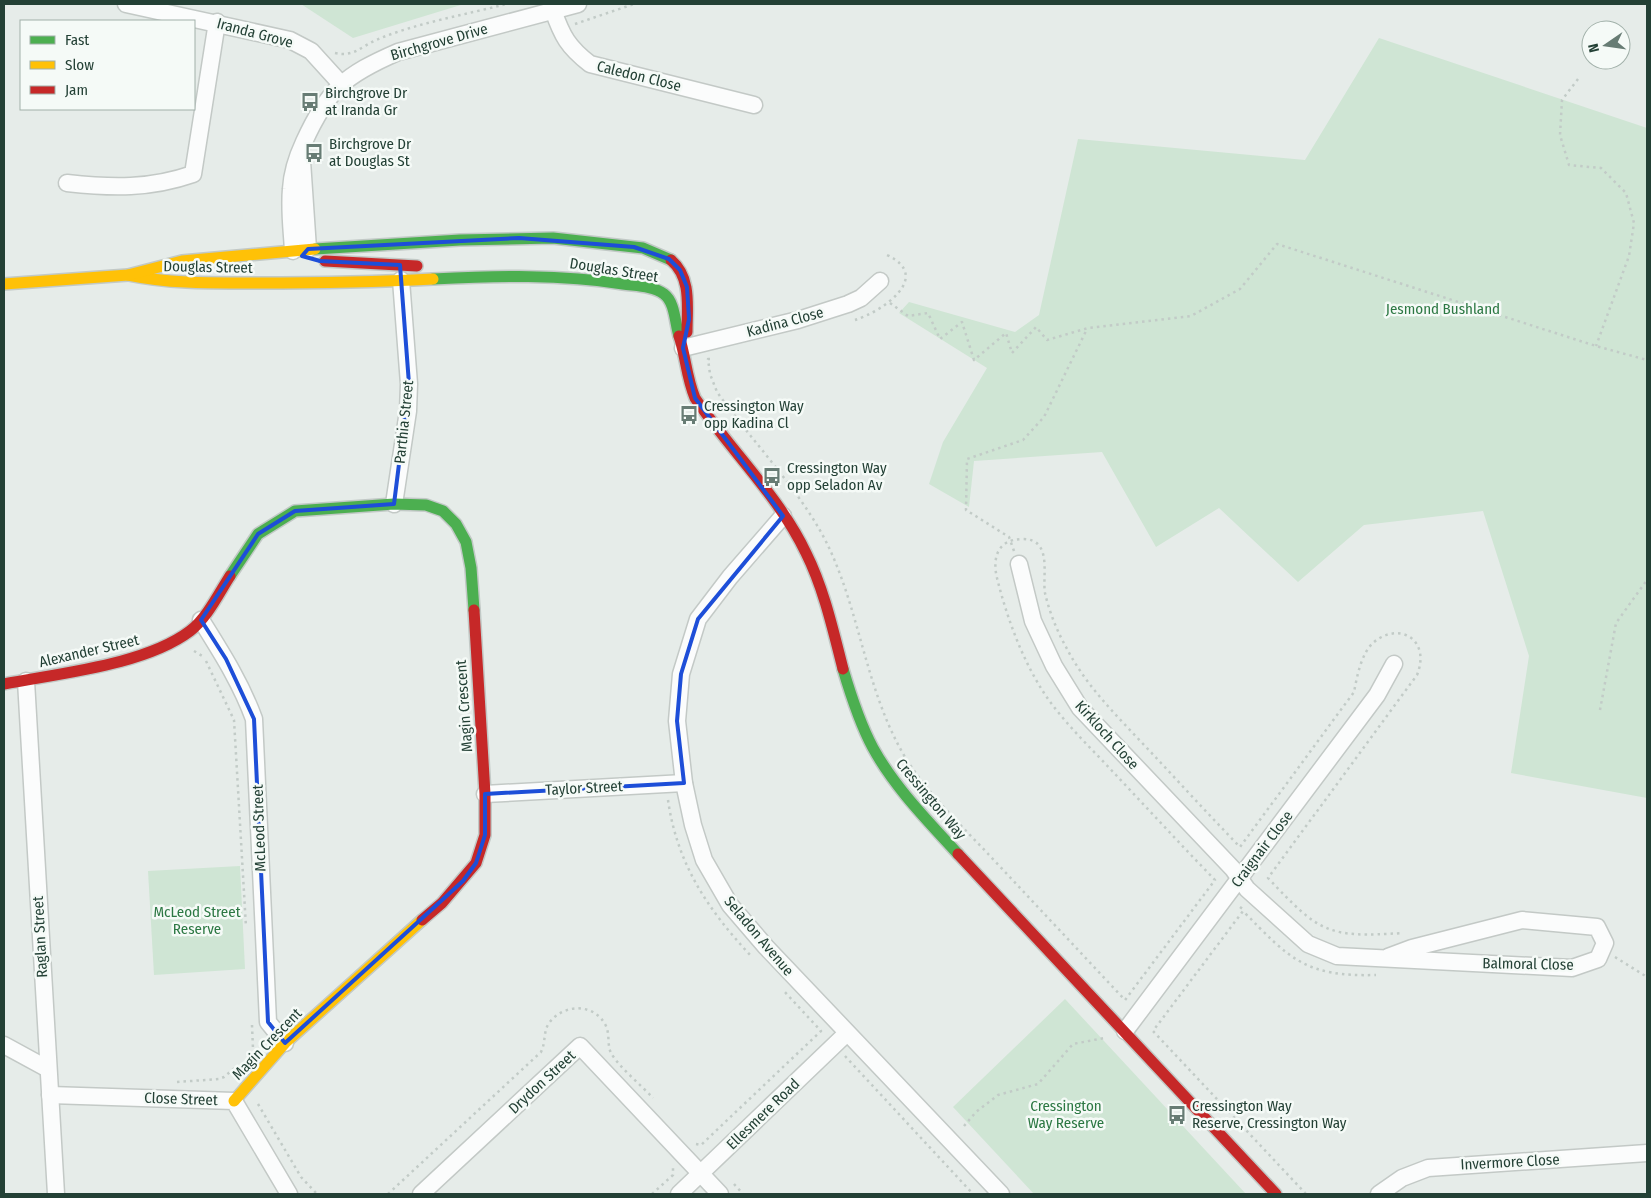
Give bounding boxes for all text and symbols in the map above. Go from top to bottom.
street label: Iranda Grove [215,14,295,52]
legend [20,20,195,110]
street label: Birchgrove Drive [388,20,490,64]
north arrow [1581,20,1631,70]
text: Fast [65,31,89,49]
text: N [1585,42,1603,54]
text: Slow [65,56,94,74]
street label: Caledon Close [595,57,683,95]
text: Jam [65,81,88,99]
place label: Birchgrove Dr at Iranda Gr [325,84,408,119]
bus stop icon: Birchgrove Dr at Iranda Gr [299,91,321,113]
place label: Birchgrove Dr at Douglas St [329,135,412,170]
bus stop icon: Birchgrove Dr at Douglas St [303,142,325,164]
street label: Douglas Street [568,254,660,286]
street label: Douglas Street [163,257,253,277]
park label: Jesmond Bushland [1386,300,1500,318]
street label: Kadina Close [745,303,825,341]
street label: Parthia Street [391,379,417,465]
place label: Cressington Way opp Kadina Cl [704,397,804,432]
bus stop icon: Cressington Way opp Kadina Cl [678,404,700,426]
place label: Cressington Way opp Seladon Av [787,459,887,494]
bus stop icon: Cressington Way opp Seladon Av [761,466,783,488]
street label: Alexander Street [37,631,141,671]
street label: Magin Crescent [452,659,476,753]
street label: Kirkloch Close [1071,697,1143,773]
street label: Cressington Way [892,755,970,843]
street label: Taylor Street [545,777,623,799]
street label: McLeod Street [248,784,270,872]
street label: Craignair Close [1227,807,1297,891]
street label: Seladon Avenue [720,892,798,980]
street label: Raglan Street [29,896,51,978]
park label: McLeod Street Reserve [153,903,241,938]
street label: Balmoral Close [1482,954,1574,974]
street label: Magin Crescent [228,1004,306,1084]
street label: Drydon Street [505,1046,579,1118]
street label: Ellesmere Road [723,1075,803,1153]
street label: Close Street [144,1089,218,1109]
park label: Cressington Way Reserve [1028,1097,1104,1132]
place label: Cressington Way Reserve, Cressington Way [1192,1097,1347,1132]
bus stop icon: Cressington Way Reserve, Cressington Way [1166,1104,1188,1126]
street label: Invermore Close [1460,1150,1560,1174]

